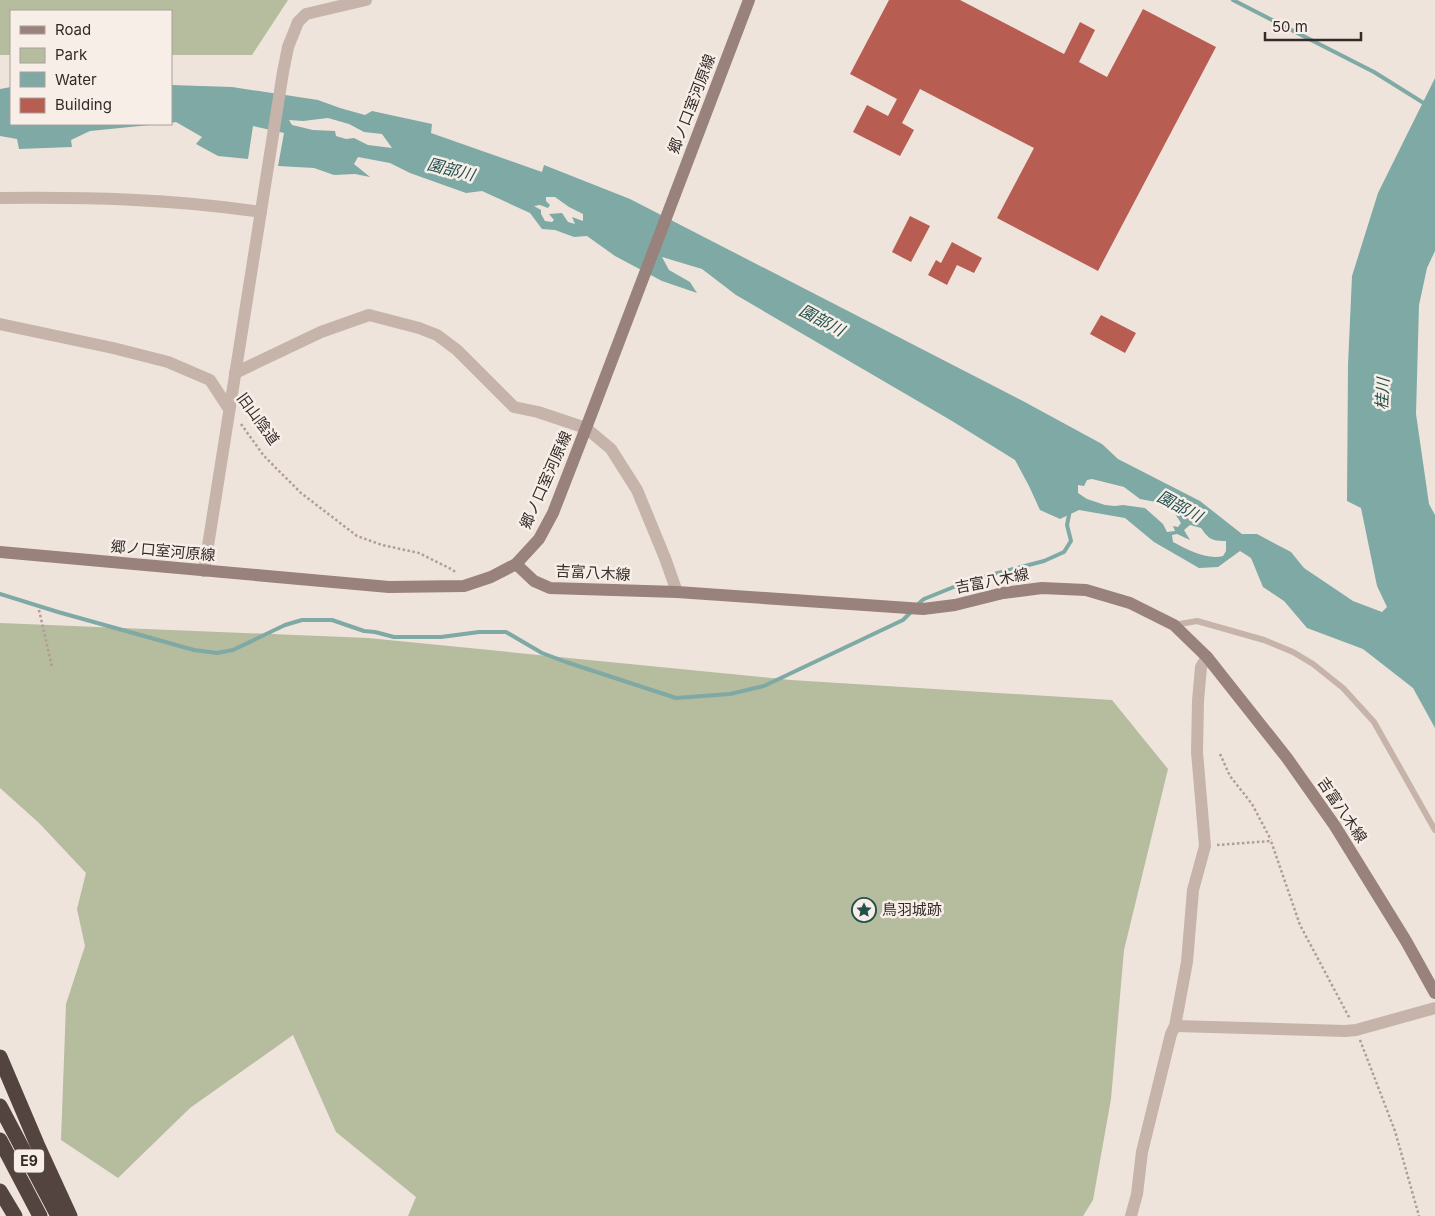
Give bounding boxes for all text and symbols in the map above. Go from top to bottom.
legend [10,10,172,125]
scale bar [1265,10,1361,42]
text: 50 m [1272,17,1308,36]
text: Road [55,20,91,39]
text: Park [55,45,88,64]
street label: 郷ノ口室河原線 [664,51,719,156]
text: Water [55,70,97,89]
text: Building [55,95,112,114]
water label: 園部川 [425,153,479,185]
water label: 園部川 [796,300,850,341]
water label: 桂川 [1371,376,1393,411]
street label: 旧山陰道 [233,389,284,449]
street label: 郷ノ口室河原線 [516,428,576,532]
water label: 園部川 [1154,486,1208,527]
street label: 郷ノ口室河原線 [110,536,216,565]
street label: 吉富八木線 [555,561,631,584]
street label: 吉富八木線 [953,564,1031,597]
street label: 吉富八木線 [1314,773,1371,846]
place icon: 鳥羽城跡 [851,897,877,923]
place label: 鳥羽城跡 [882,900,942,919]
road number: E9 [14,1150,44,1172]

